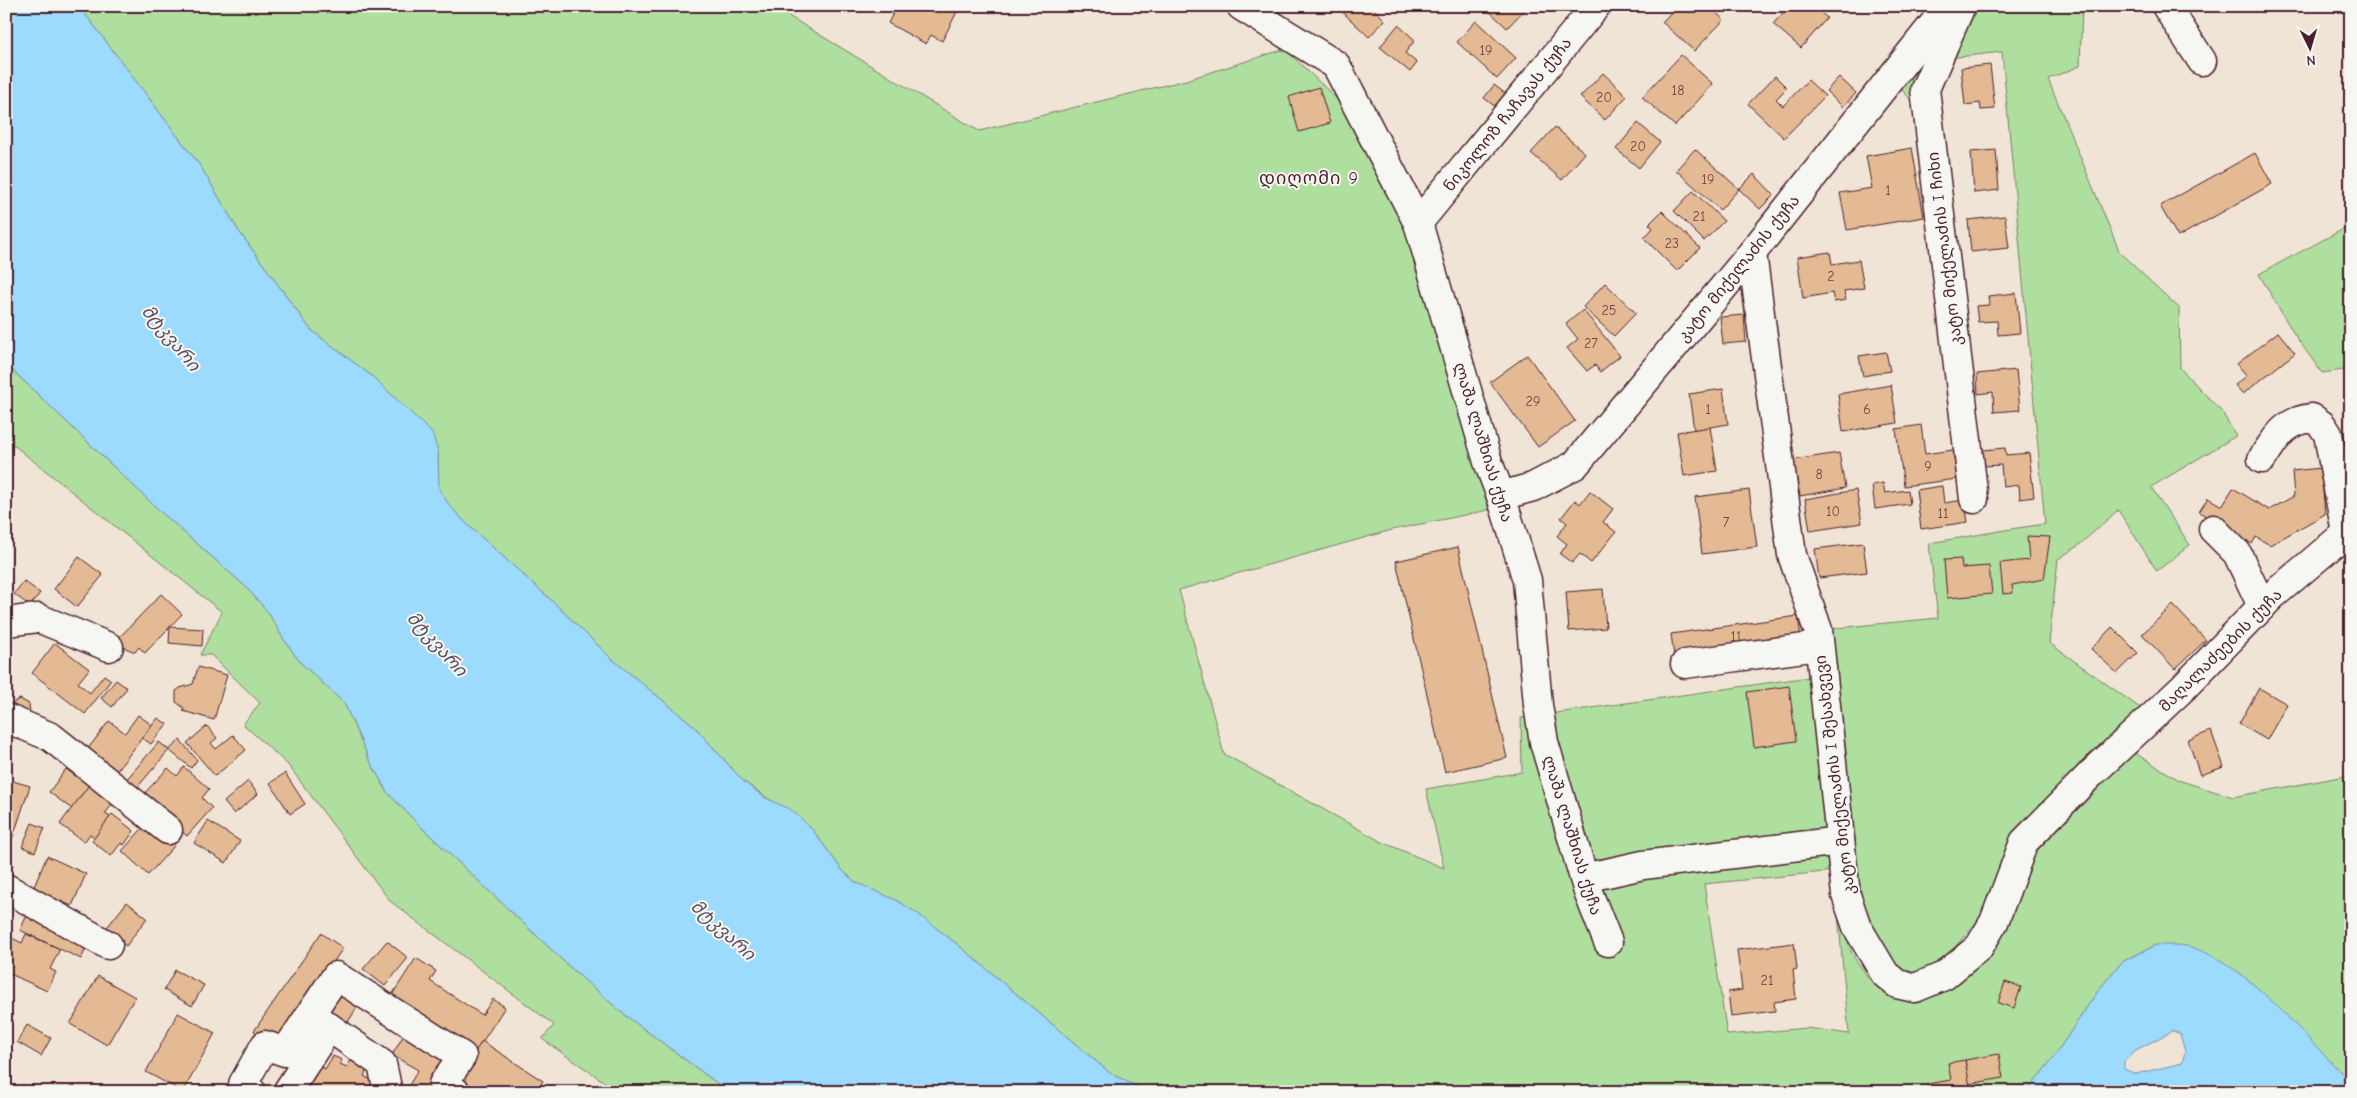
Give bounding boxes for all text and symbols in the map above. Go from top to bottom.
north arrow [2284,22,2334,72]
street label: ნიკოლოზ ჩაჩავას ქუჩა [1440,34,1576,196]
house number: 19 [1480,42,1492,59]
text: N [2306,52,2316,69]
house number: 18 [1672,82,1684,99]
house number: 20 [1596,89,1612,106]
house number: 20 [1630,138,1646,155]
street label: კატო მიქელაძის I ჩიხი [1924,151,1967,347]
district label: დიღომი 9 [1259,168,1359,189]
house number: 19 [1702,171,1714,188]
house number: 1 [1885,182,1891,199]
street label: კატო მიქელაძის ქუჩა [1674,192,1804,346]
house number: 21 [1693,208,1705,225]
house number: 23 [1665,235,1679,252]
house number: 2 [1827,268,1835,285]
water label: მტკვარი [137,301,205,376]
house number: 25 [1602,302,1616,319]
house number: 27 [1584,335,1598,352]
street label: ლაშა ლაშხიას ქუჩა [1449,360,1516,525]
house number: 29 [1526,393,1540,410]
house number: 1 [1705,401,1711,418]
house number: 6 [1863,401,1871,418]
house number: 9 [1924,458,1932,475]
house number: 8 [1815,466,1823,483]
house number: 10 [1826,503,1840,520]
house number: 11 [1937,505,1949,522]
house number: 7 [1723,514,1730,531]
street label: მაღალაძეების ქუჩა [2156,586,2286,716]
water label: მტკვარი [402,608,471,681]
house number: 11 [1730,628,1742,645]
street label: კატო მიქელაძის I შესახვევი [1811,654,1860,896]
street label: ლაშა ლაშხიას ქუჩა [1538,753,1605,918]
water label: მტკვარი [686,896,760,965]
house number: 21 [1761,972,1773,989]

